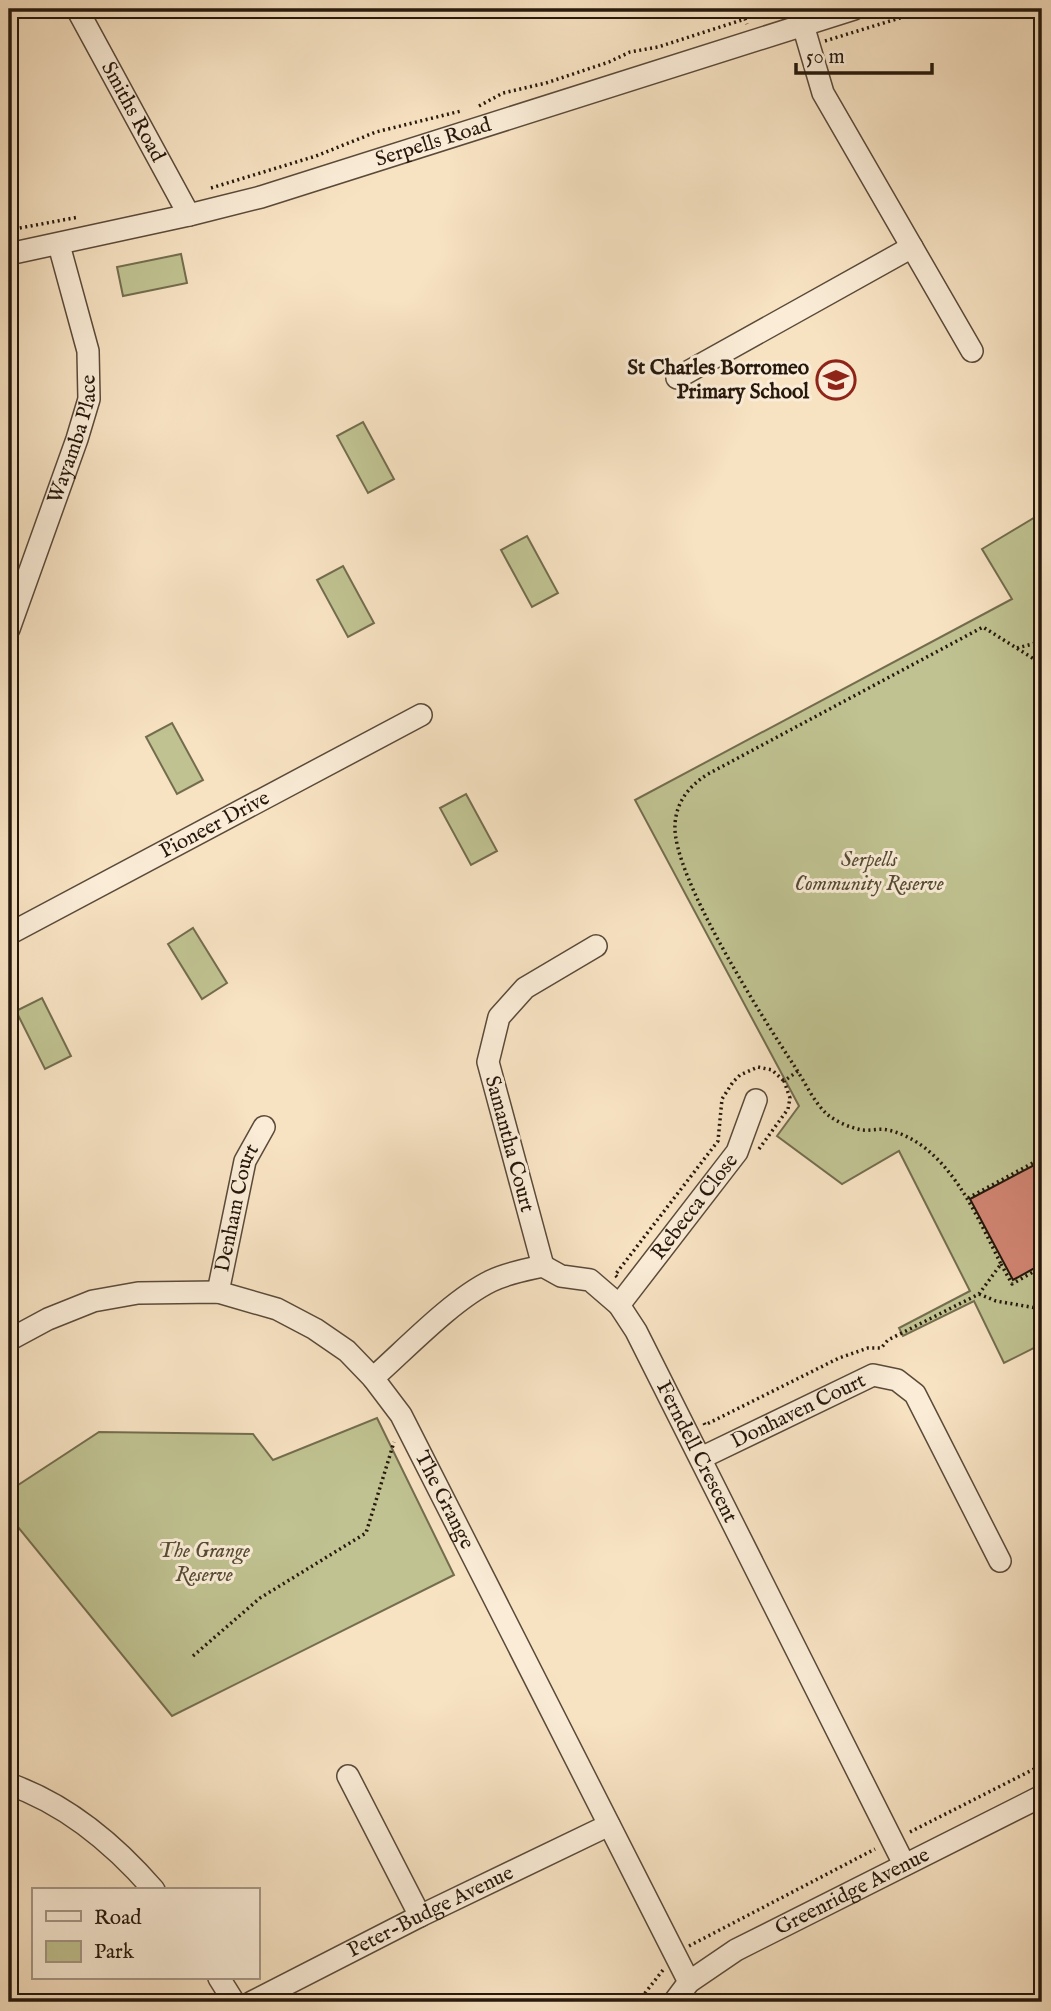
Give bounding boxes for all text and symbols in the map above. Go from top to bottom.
scale bar [796,32,932,76]
text: 50 m [806,44,845,71]
street label: Smiths Road [95,57,172,167]
street label: Serpells Road [372,111,495,173]
place label: St Charles Borromeo Primary School [627,355,810,406]
school or university icon: St Charles Borromeo Primary School [815,359,857,401]
street label: Wayamba Place [42,374,103,507]
street label: Pioneer Drive [155,784,275,865]
park label: Serpells Community Reserve [794,847,944,898]
street label: Samantha Court [478,1073,540,1215]
street label: Denham Court [209,1139,265,1275]
street label: Rebecca Close [645,1148,744,1265]
street label: Donhaven Court [727,1367,870,1455]
street label: Ferndell Crescent [650,1376,744,1527]
street label: The Grange [408,1447,481,1554]
park label: The Grange Reserve [158,1538,250,1589]
street label: Greenridge Avenue [771,1841,934,1942]
street label: Peter-Budge Avenue [343,1859,518,1964]
legend [32,1888,259,1980]
text: Road [94,1905,142,1932]
text: Park [94,1939,135,1966]

